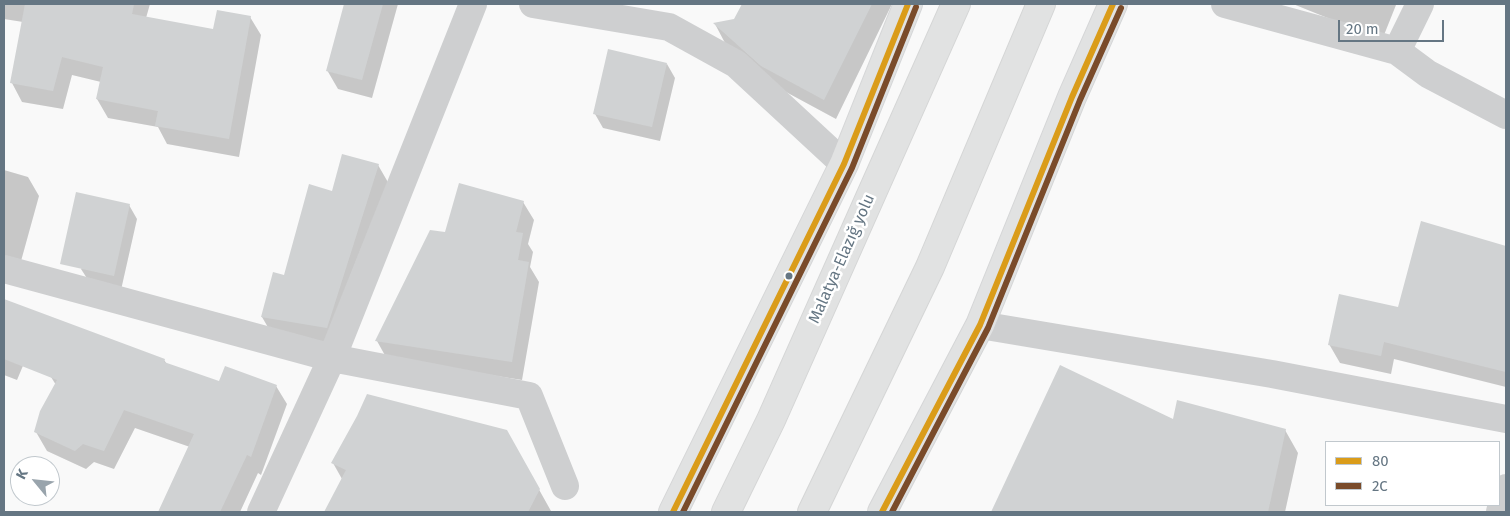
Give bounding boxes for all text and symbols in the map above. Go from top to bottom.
scale bar [1340,10,1446,42]
text: 20 m [1346,20,1379,38]
street label: Malatya-Elazığ yolu [805,191,879,327]
unlabelled marker [784,271,794,281]
legend [1325,441,1500,506]
text: 80 [1372,452,1389,470]
north arrow [10,456,60,506]
text: K [13,466,32,482]
text: 2C [1372,477,1388,495]

